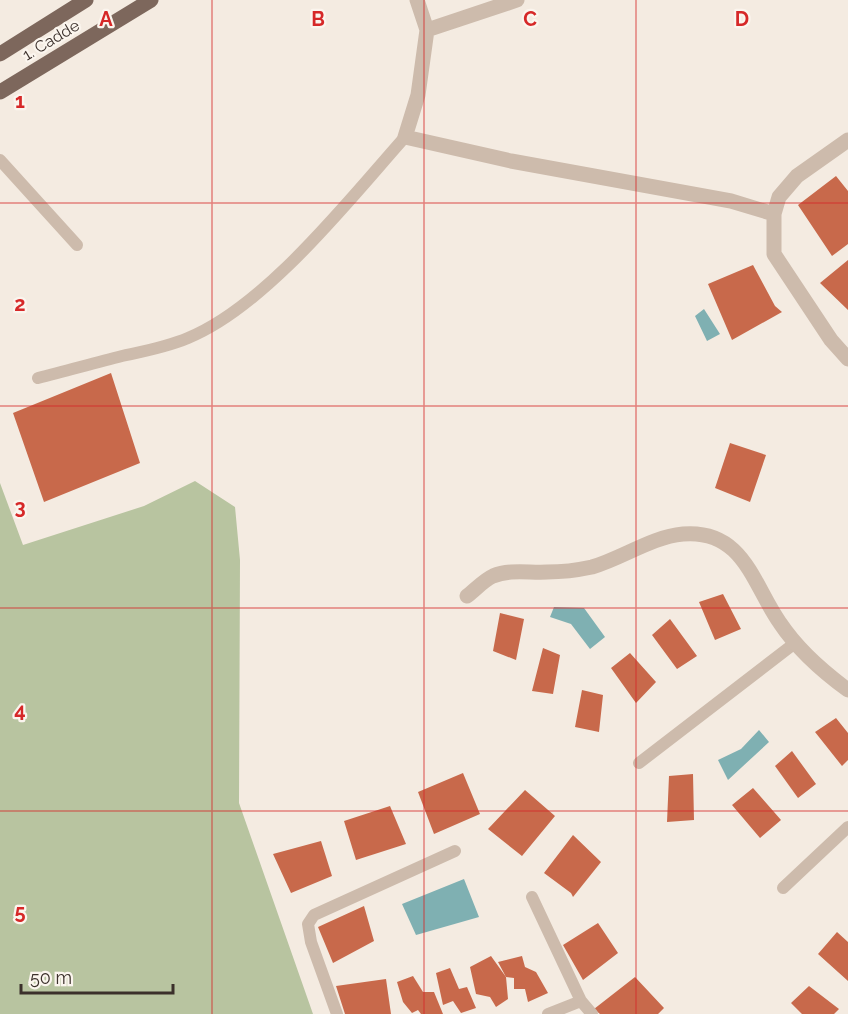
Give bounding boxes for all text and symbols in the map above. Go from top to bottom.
text: A [99,7,113,31]
text: B [311,7,325,31]
text: C [523,7,537,31]
text: D [735,7,749,31]
street label: 1. Cadde [19,16,83,64]
text: 1 [15,89,25,113]
text: 2 [14,292,26,316]
text: 3 [14,495,26,519]
text: 4 [14,698,26,722]
text: 5 [14,900,26,924]
scale bar [21,957,172,995]
text: 50 m [30,967,72,988]

